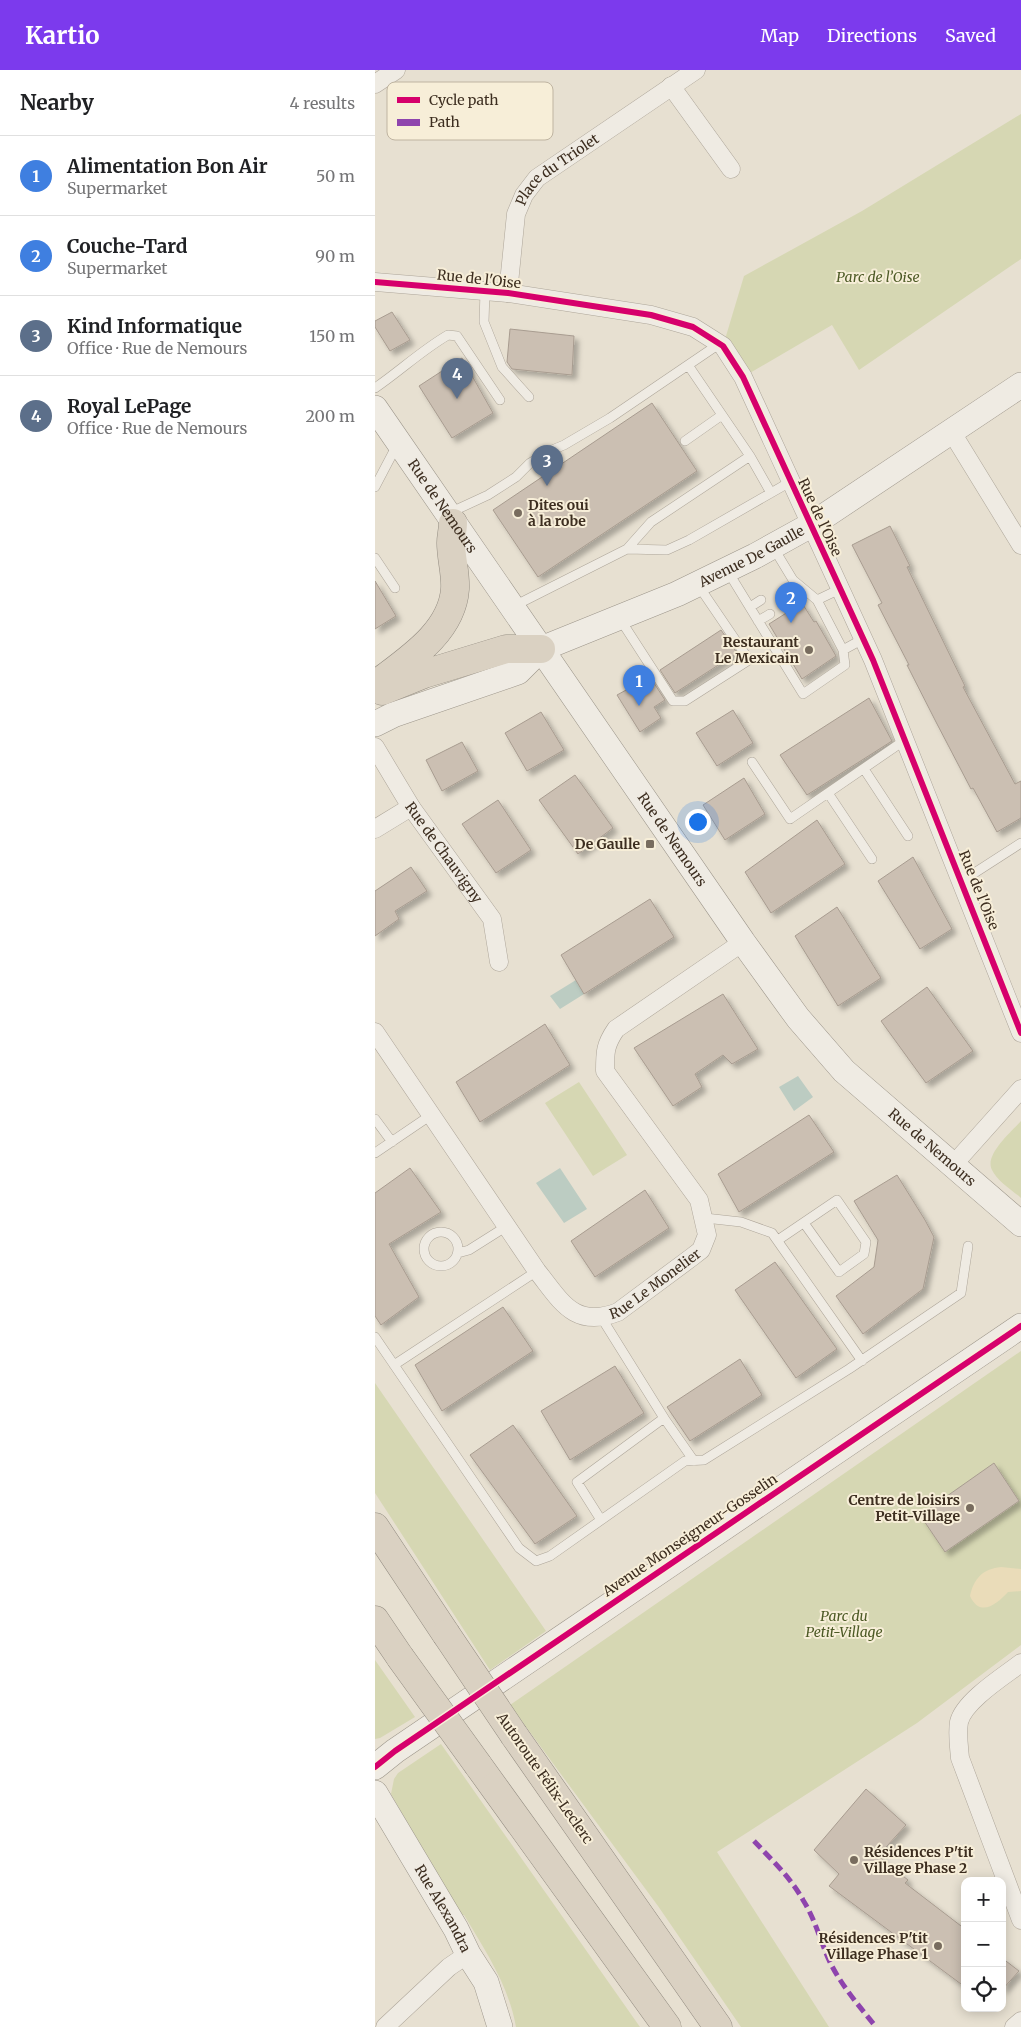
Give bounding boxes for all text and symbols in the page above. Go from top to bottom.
text: Kartio [25,20,100,51]
text: Map [761,24,799,47]
text: Directions [827,24,917,47]
text: Saved [945,24,996,47]
legend [387,82,553,140]
text: Nearby [20,89,94,116]
text: Cycle path [429,91,499,109]
text: 4 results [289,93,355,113]
text: Path [429,113,460,131]
street label: Place du Triolet [512,129,603,208]
text: Alimentation Bon Air [67,154,268,178]
text: 1 [32,166,40,186]
text: 50 m [316,166,355,186]
text: Supermarket [67,178,168,198]
text: Couche-Tard [67,234,187,258]
text: 2 [31,246,41,266]
text: 90 m [315,246,355,266]
text: Supermarket [67,258,168,278]
street label: Rue de l'Oise [436,266,522,292]
park label: Parc de l’Oise [836,268,920,286]
text: Kind Informatique [67,314,242,338]
text: 3 [31,326,41,346]
text: 150 m [309,326,355,346]
text: Office · Rue de Nemours [67,338,247,358]
pin: 4 [441,358,473,399]
text: Royal LePage [67,394,191,418]
text: 4 [31,406,41,426]
text: 200 m [305,406,355,426]
text: Office · Rue de Nemours [67,418,247,438]
pin: 3 [531,445,563,486]
street label: Rue de Nemours [404,456,481,556]
street label: Rue de l'Oise [794,475,846,559]
place label: Dites oui à la robe [528,496,589,530]
marker: Dites oui à la robe [512,507,524,519]
street label: Avenue De Gaulle [695,522,807,591]
pin: 2 [775,582,807,623]
place label: Restaurant Le Mexicain [715,633,799,667]
marker: Restaurant Le Mexicain [803,644,815,656]
pin: 1 [623,665,655,706]
street label: Rue de Nemours [634,789,711,890]
street label: Rue de Chauvigny [401,798,487,907]
your location [685,809,711,835]
place label: De Gaulle [575,835,640,853]
marker: De Gaulle [644,838,656,850]
street label: Rue de l'Oise [955,848,1003,932]
street label: Rue de Nemours [885,1104,980,1190]
street label: Rue Le Monelier [607,1244,704,1323]
street label: Avenue Monseigneur-Gosselin [598,1470,781,1601]
place label: Centre de loisirs Petit-Village [849,1491,960,1525]
marker: Centre de loisirs Petit-Village [964,1502,976,1514]
park label: Parc du Petit-Village [805,1607,883,1641]
street label: Autoroute Félix-Leclerc [492,1708,597,1847]
place label: Résidences P'tit Village Phase 2 [863,1843,974,1877]
marker: Résidences P'tit Village Phase 2 [848,1854,860,1866]
street label: Rue Alexandra [411,1861,475,1956]
map controls [961,1877,1006,2012]
button: + [961,1877,1006,1922]
button: − [961,1922,1006,1967]
place label: Résidences P'tit Village Phase 1 [819,1929,929,1963]
marker: Résidences P'tit Village Phase 1 [932,1940,944,1952]
button: locate [961,1967,1006,2012]

